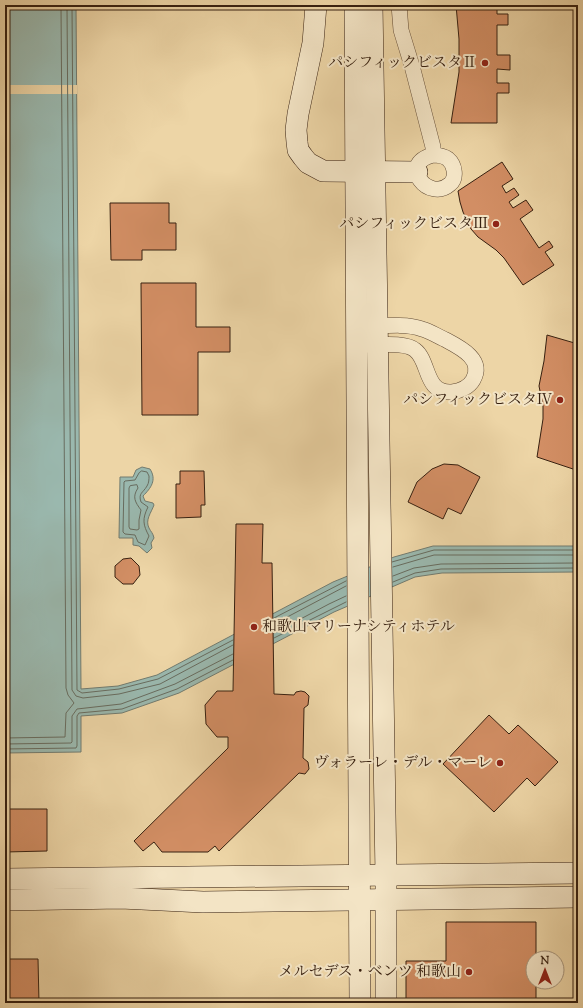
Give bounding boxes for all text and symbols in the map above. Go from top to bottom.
place label: パシフィックビスタⅡ [328,53,477,74]
marker: パシフィックビスタⅡ [480,58,490,68]
place label: パシフィックビスタⅢ [339,214,488,235]
marker: パシフィックビスタⅢ [491,219,501,229]
place label: パシフィックビスタⅣ [403,390,552,411]
marker: パシフィックビスタⅣ [555,395,565,405]
place label: 和歌山マリーナシティホテル [262,617,455,638]
marker: 和歌山マリーナシティホテル [249,622,259,632]
place label: ヴォラーレ・デル・マーレ [314,753,492,774]
marker: ヴォラーレ・デル・マーレ [495,758,505,768]
north arrow [525,950,565,990]
text: N [540,953,550,969]
place label: メルセデス・ベンツ 和歌山 [278,962,461,983]
marker: メルセデス・ベンツ 和歌山 [464,967,474,977]

